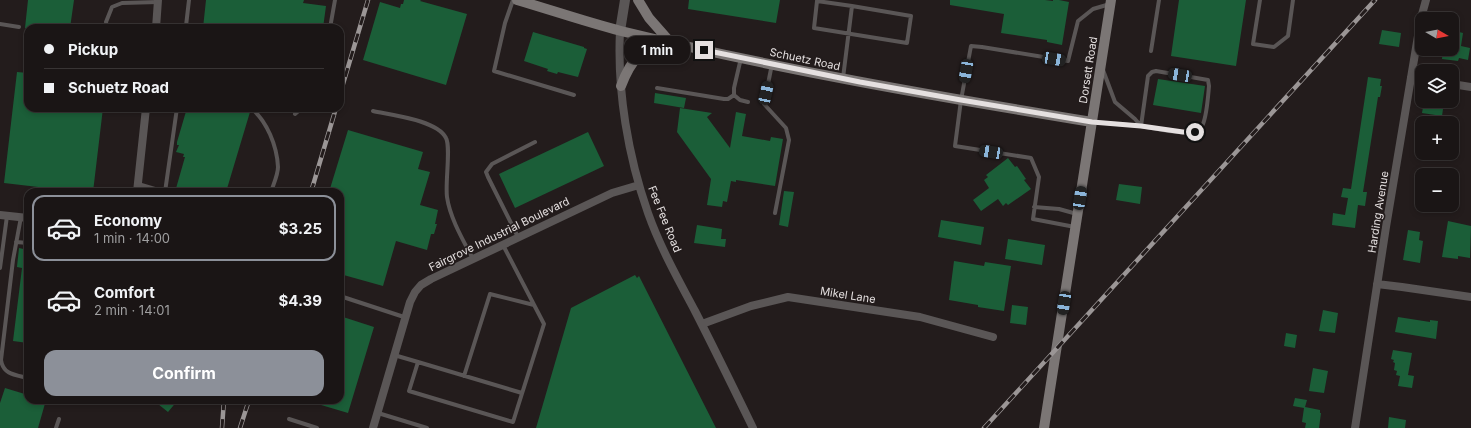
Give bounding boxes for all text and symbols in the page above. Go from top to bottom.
north arrow [1415,12,1459,56]
map controls [1415,12,1459,212]
callout: 1 min [624,36,690,64]
street label: Dorsett Road [1076,36,1100,104]
text: Pickup [68,40,118,59]
route end [695,41,713,59]
text: 1 min [641,42,673,58]
street label: Schuetz Road [768,45,842,73]
car [1041,51,1067,67]
car [958,58,974,84]
button: layers [1415,64,1459,108]
car [1167,67,1193,83]
text: Schuetz Road [68,78,169,97]
car [758,80,774,106]
button: + [1415,116,1459,160]
route start [1186,123,1204,141]
car [978,144,1004,160]
button: − [1415,168,1459,212]
street label: Harding Avenue [1365,170,1391,254]
street label: Fee Fee Road [645,184,685,254]
car [1072,185,1088,211]
street label: Fairgrove Industrial Boulevard [426,194,572,274]
icon: car [46,210,82,246]
text: Economy [94,211,162,230]
text: $3.25 [279,219,322,238]
text: 1 min · 14:00 [94,230,170,246]
icon: car [46,282,82,318]
text: Comfort [94,283,155,302]
street label: Mikel Lane [819,284,877,306]
car [1056,290,1072,316]
text: $4.39 [278,291,322,310]
text: 2 min · 14:01 [94,302,170,318]
button: Confirm [44,350,324,396]

